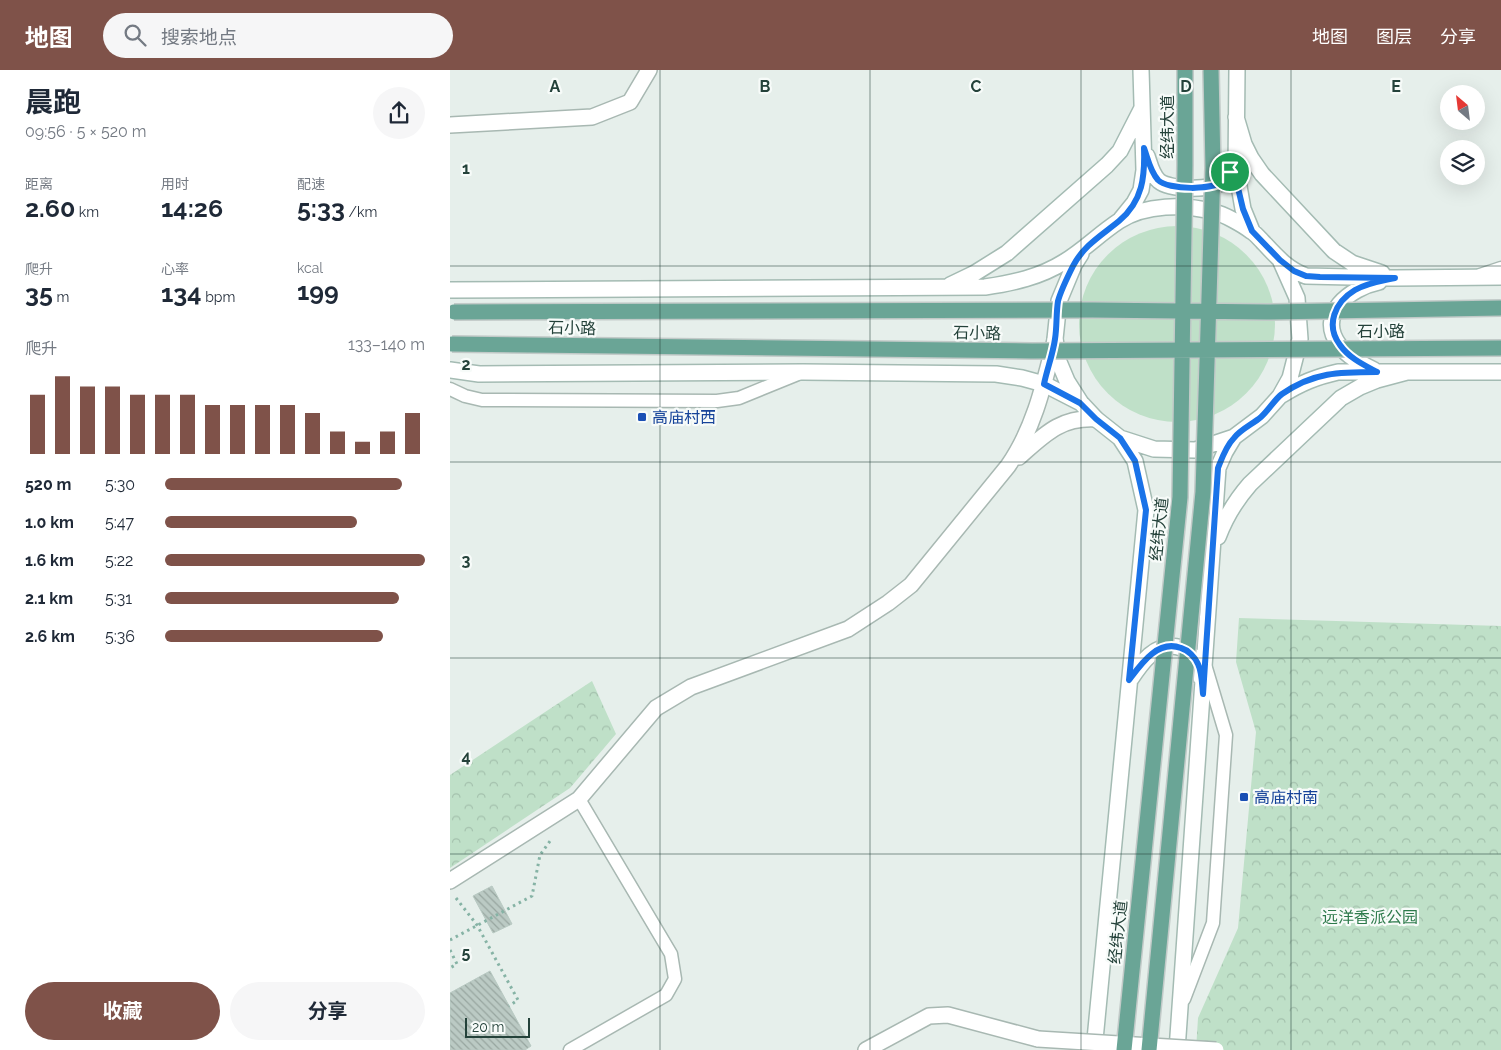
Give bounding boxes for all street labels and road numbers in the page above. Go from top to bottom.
street label: 经纬大道 [1158,95,1177,159]
street label: 石小路 [548,318,596,338]
street label: 石小路 [1357,322,1405,341]
street label: 石小路 [953,323,1001,343]
street label: 经纬大道 [1146,496,1172,562]
street label: 经纬大道 [1105,899,1131,965]

